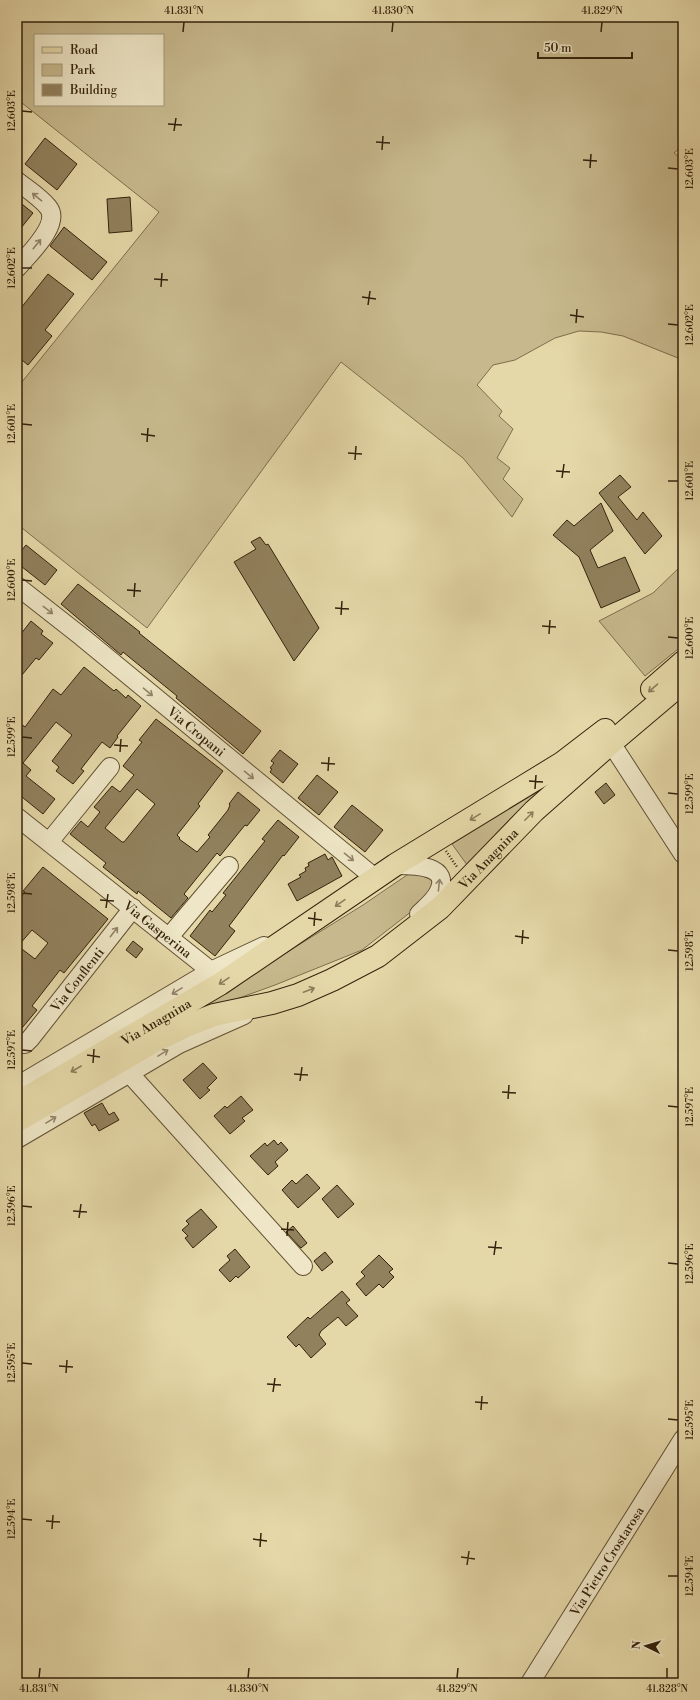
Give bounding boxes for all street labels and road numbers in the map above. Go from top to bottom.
street label: Via Cropani [163,703,228,760]
street label: Via Anagnina [455,825,522,894]
street label: Via Gasperina [119,897,195,962]
street label: Via Conflenti [47,945,108,1016]
street label: Via Anagnina [118,995,195,1050]
street label: Via Pietro Crostarosa [567,1504,648,1620]

